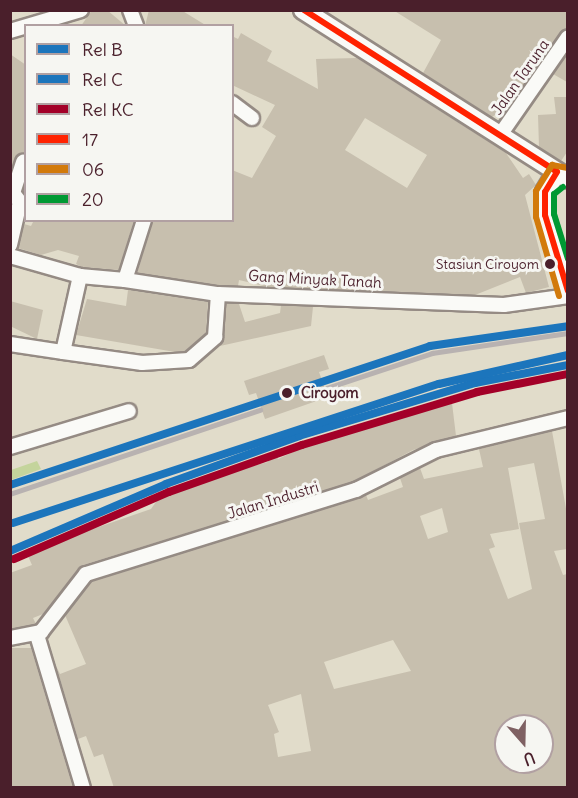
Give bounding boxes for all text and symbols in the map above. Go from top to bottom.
legend [24,24,234,222]
street label: Jalan Taruna [487,36,553,118]
text: Rel B [82,38,123,61]
text: Rel C [82,68,123,91]
text: Rel KC [82,98,134,121]
text: 17 [82,128,98,151]
text: 06 [82,158,104,181]
text: 20 [82,188,104,211]
place label: Stasiun Ciroyom [436,256,539,272]
marker: Stasiun Ciroyom [544,258,556,270]
street label: Gang Minyak Tanah [248,267,382,291]
marker: Ciroyom [278,384,296,402]
place label: Ciroyom [301,384,359,402]
street label: Jalan Industri [225,478,321,522]
north arrow [494,714,554,774]
text: U [521,748,538,770]

